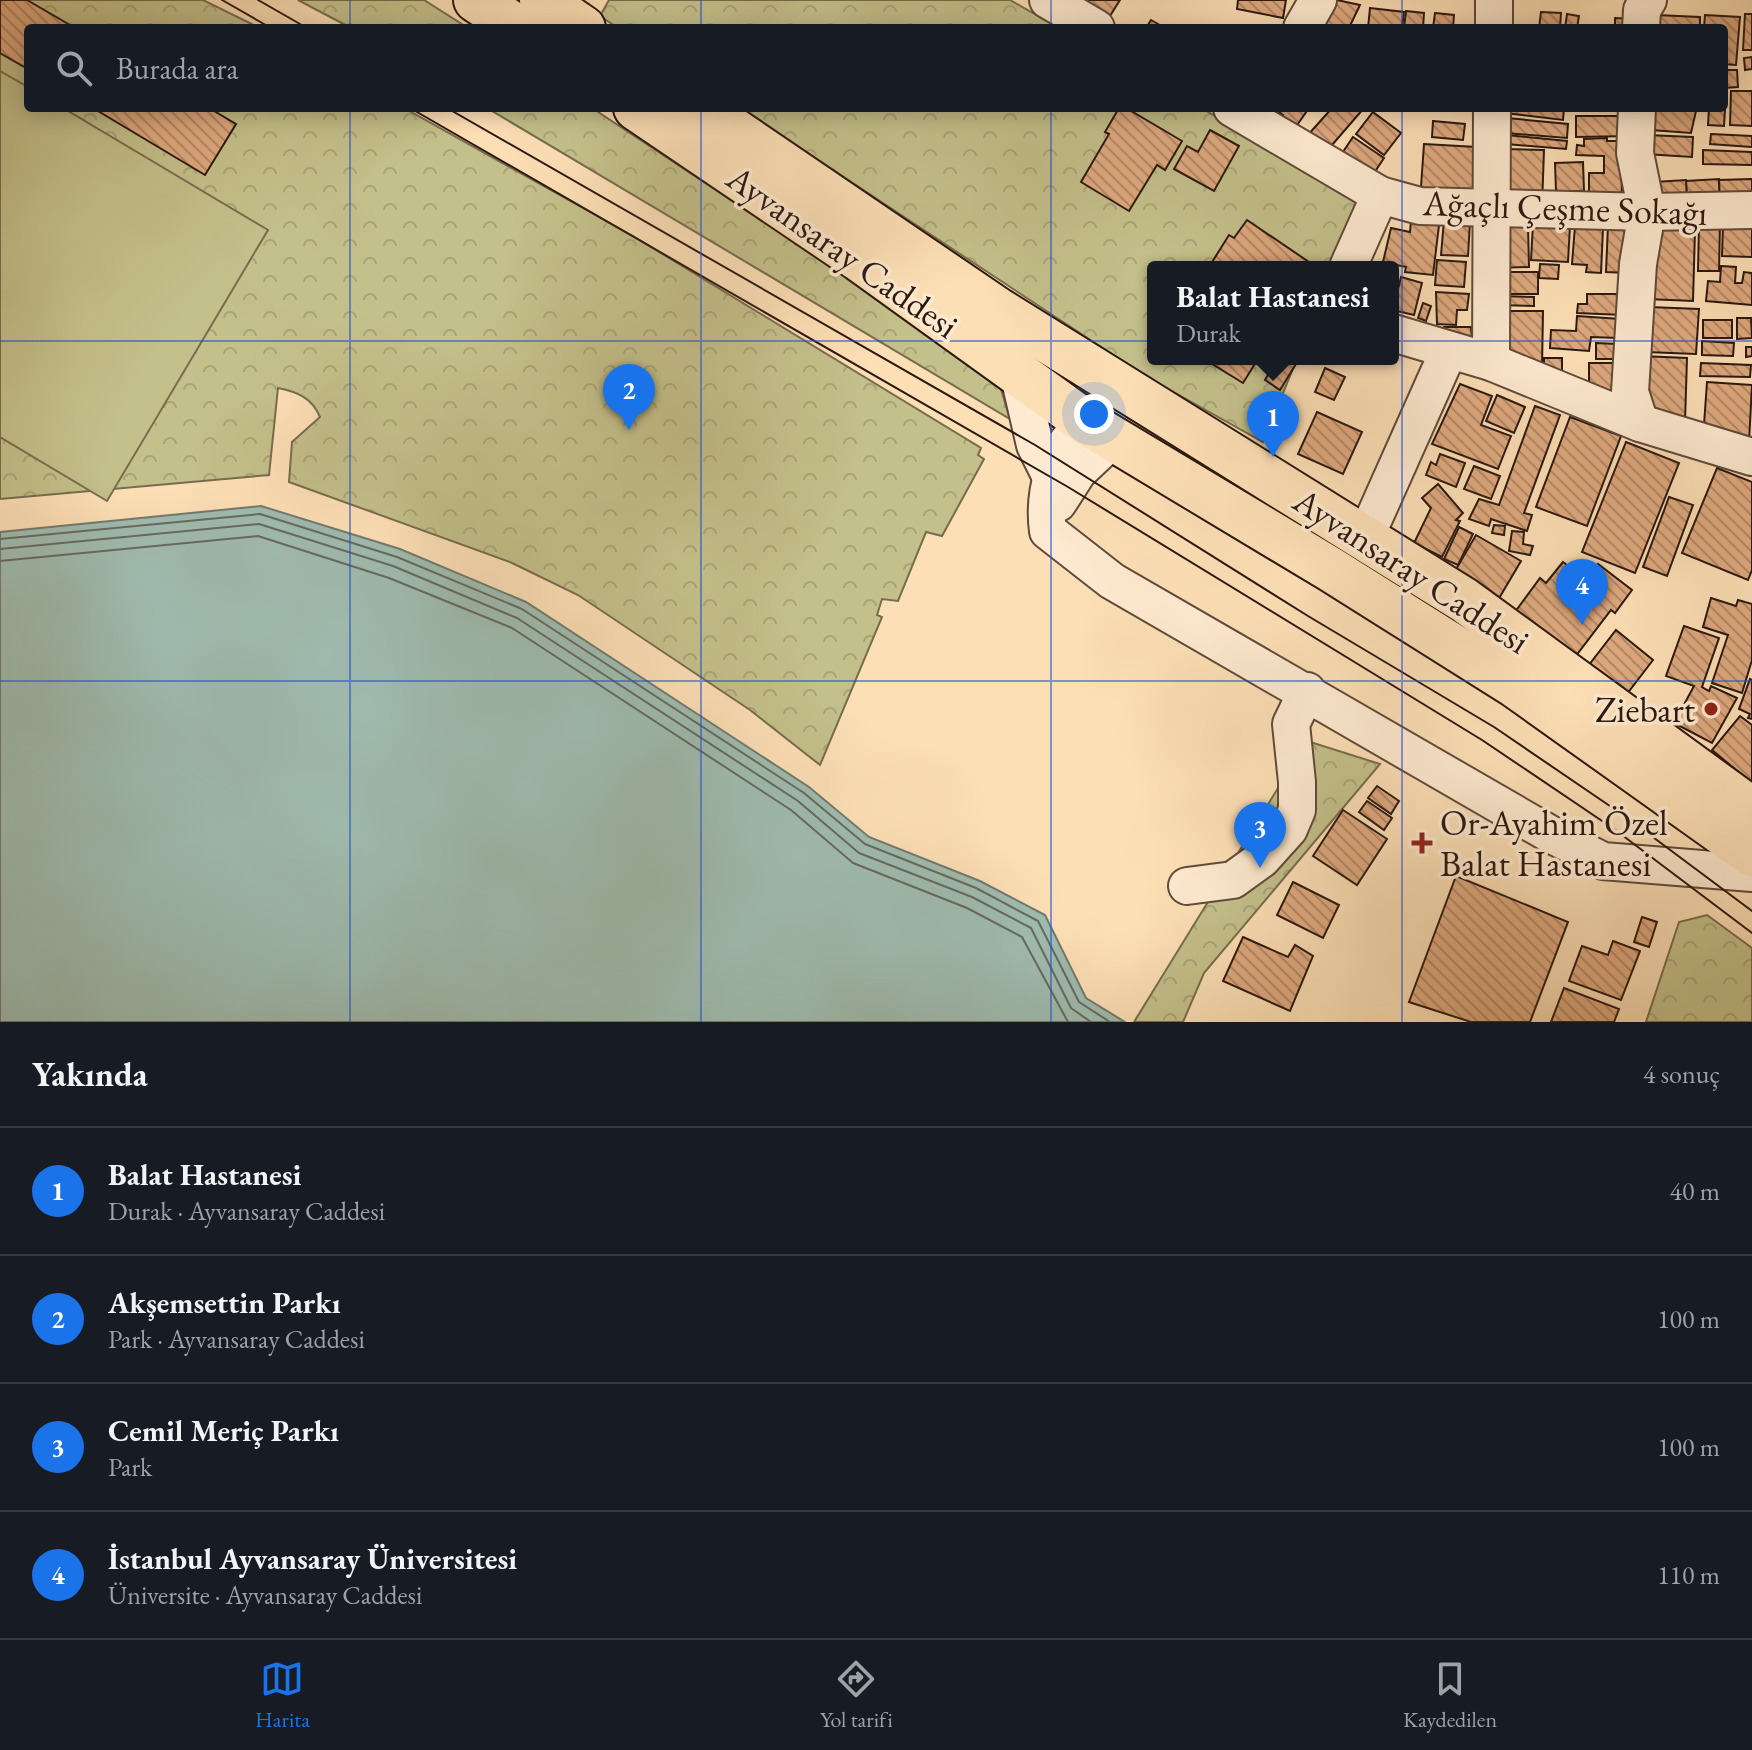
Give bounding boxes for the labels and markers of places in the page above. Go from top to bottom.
pin: 2 [603,364,655,430]
pin: 1 [1247,391,1299,457]
pin: 4 [1556,559,1608,625]
place label: Ziebart [1595,686,1696,733]
marker: Ziebart [1702,700,1720,718]
place label: Or-Ayahim Özel Balat Hastanesi [1440,799,1668,887]
pin: 3 [1234,802,1286,868]
marker: Or-Ayahim Özel Balat Hastanesi [1411,832,1433,854]

